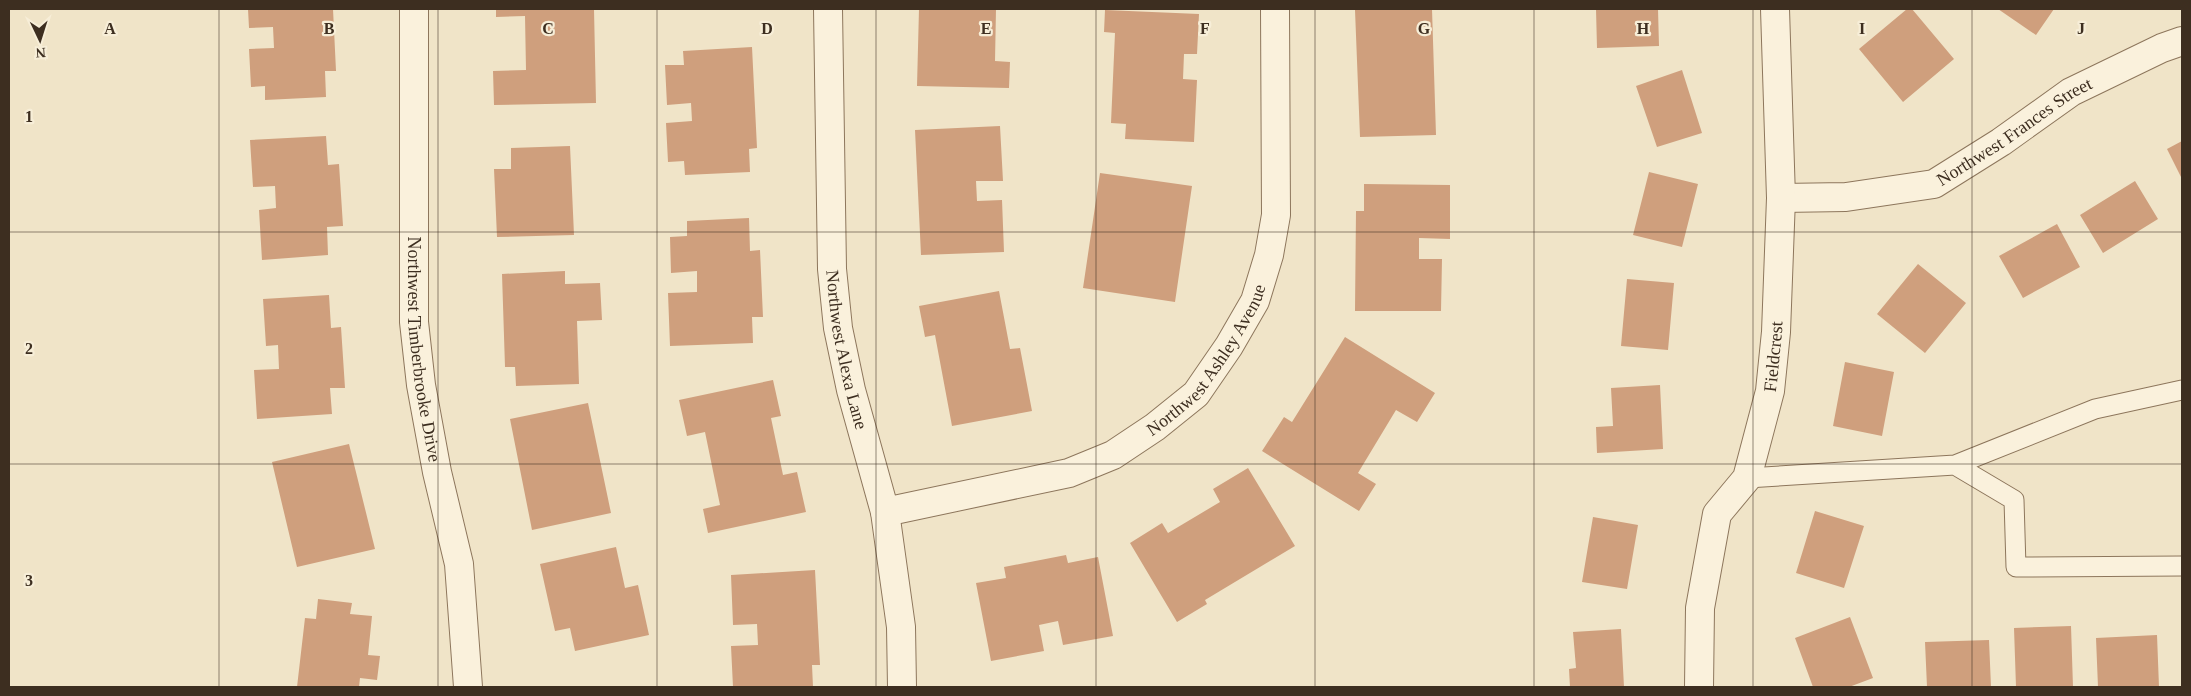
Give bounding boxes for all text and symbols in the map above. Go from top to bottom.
north arrow [15,15,65,65]
text: A [104,20,116,37]
text: B [324,20,335,37]
text: C [542,20,554,37]
text: D [761,20,773,37]
text: E [981,20,991,37]
text: F [1200,20,1210,37]
text: G [1418,20,1431,37]
text: H [1637,20,1650,37]
text: I [1859,20,1865,37]
text: J [2077,20,2085,37]
text: N [35,45,46,60]
street label: Northwest Frances Street [1933,73,2095,190]
text: 1 [25,108,33,125]
street label: Northwest Timberbrooke Drive [404,236,445,464]
street label: Northwest Alexa Lane [822,269,871,432]
street label: Northwest Ashley Avenue [1143,282,1269,440]
street label: Fieldcrest [1760,321,1786,393]
text: 2 [25,340,33,357]
text: 3 [25,572,33,589]

